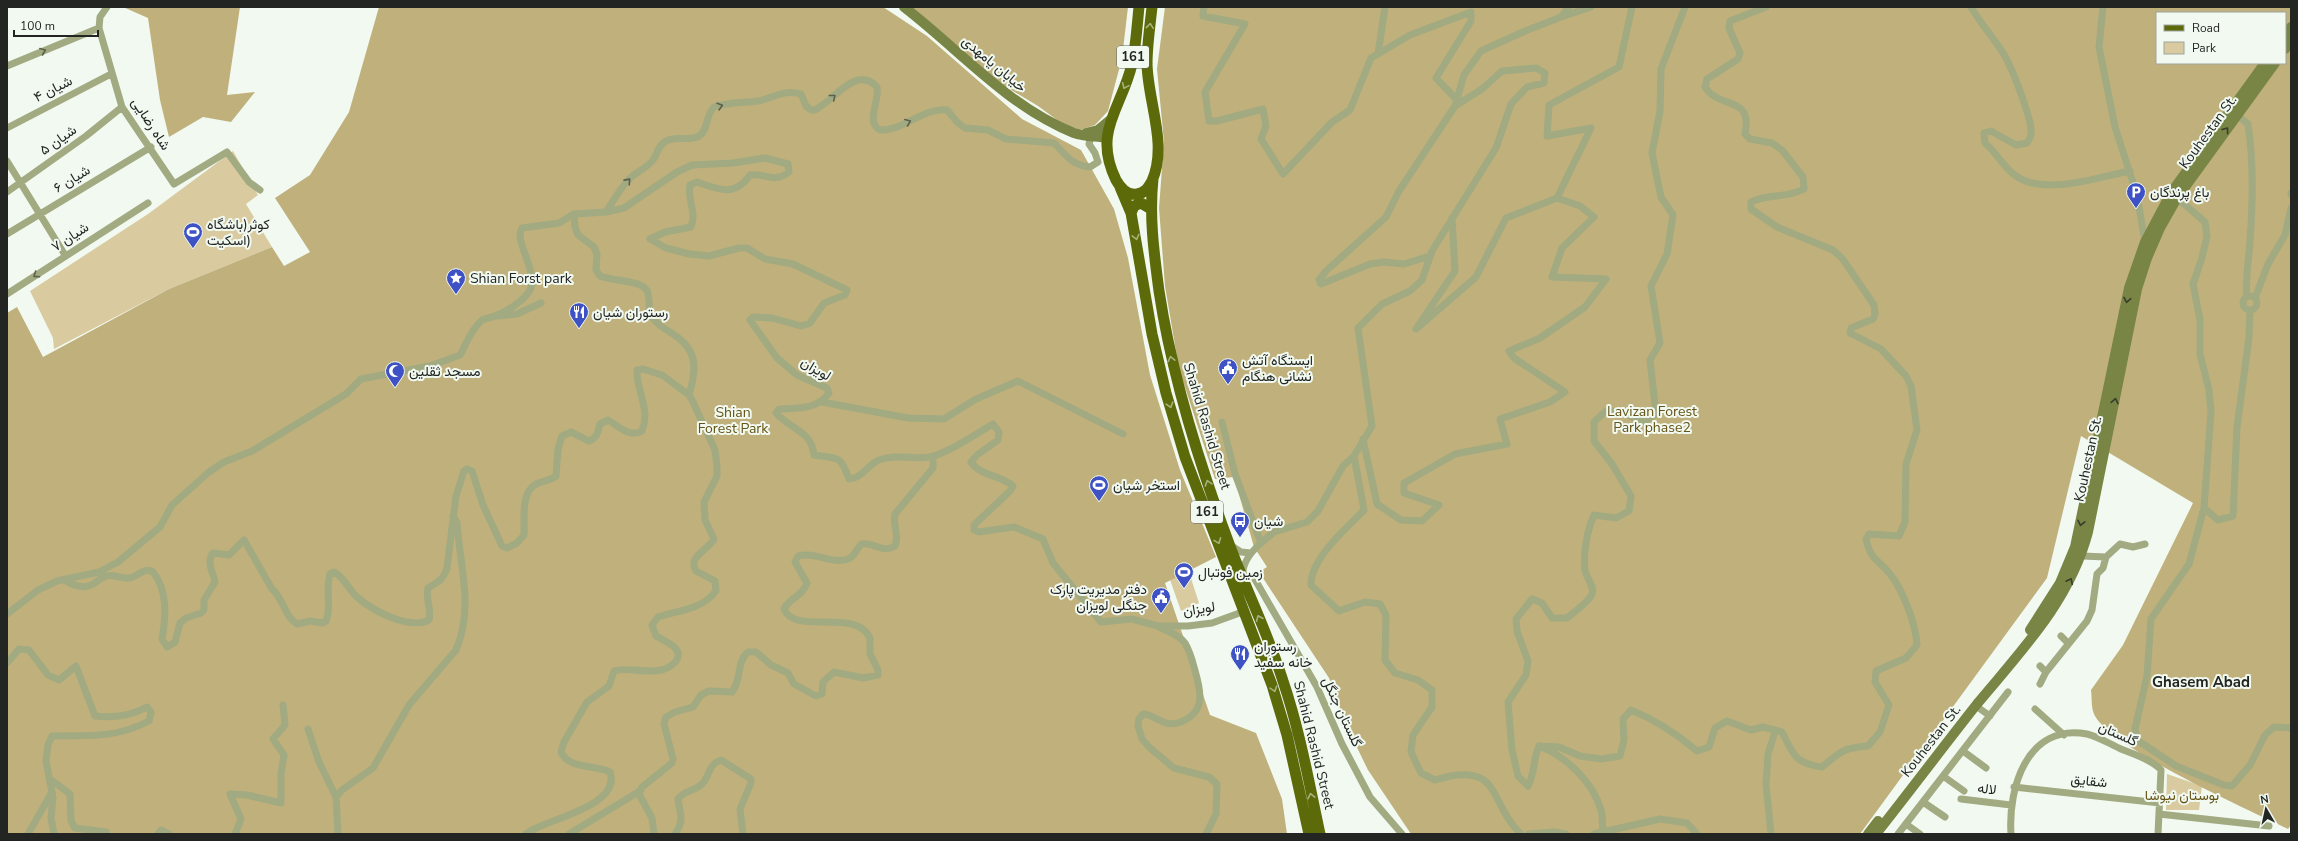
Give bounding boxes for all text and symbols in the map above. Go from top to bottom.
scale bar [14,12,98,38]
legend [2156,12,2286,64]
text: 100 m [20,18,55,34]
text: Road [2192,20,2220,36]
one-way arrow [1145,23,1154,29]
street label: خیابان یامهدی [958,31,1030,97]
text: Park [2192,40,2217,56]
road number: 161 [1117,46,1149,68]
one-way arrow [40,47,47,55]
street label: شیان ۴ [30,71,76,107]
one-way arrow [1121,83,1129,90]
street label: Kouhestan St. [2175,91,2241,173]
street label: شاه رضایی [127,94,175,154]
one-way arrow [829,95,836,102]
one-way arrow [716,102,723,111]
one-way arrow [904,119,912,127]
street label: شیان ۵ [36,120,80,160]
one-way arrow [2222,127,2229,134]
street label: شیان ۶ [50,161,94,197]
one-way arrow [624,178,631,185]
parking icon: باغ پرندگان [2125,181,2147,209]
place label: باغ پرندگان [2150,183,2209,203]
place label: کوثر(باشگاه اسکیت) [207,215,270,250]
street label: شیان ۷ [48,218,92,256]
sports icon: کوثر(باشگاه اسکیت) [182,221,204,249]
one-way arrow [1131,234,1139,240]
place icon: Shian Forst park [445,267,467,295]
place label: Shian Forst park [470,269,573,288]
one-way arrow [33,270,40,278]
one-way arrow [2123,297,2131,303]
restaurant icon: رستوران شیان [568,301,590,329]
place label: رستوران شیان [593,303,669,322]
place label: ایستگاه آتش نشانی هنگام [1242,351,1313,386]
street label: لویزان [797,353,835,385]
one-way arrow [1168,355,1176,362]
public building icon: ایستگاه آتش نشانی هنگام [1217,357,1239,385]
mosque icon: مسجد ثقلین [384,360,406,388]
street label: Shahid Rashid Street [1179,360,1235,492]
place label: مسجد ثقلین [409,362,481,381]
one-way arrow [2110,398,2118,404]
one-way arrow [1165,402,1174,409]
park label: Lavizan Forest Park phase2 [1607,402,1697,437]
park label: Shian Forest Park [698,403,769,438]
street label: Kouhestan St. [2070,414,2106,504]
sports icon: استخر شیان [1088,474,1110,502]
place label: استخر شیان [1113,476,1180,495]
one-way arrow [1205,480,1213,487]
road number: 161 [1191,501,1223,523]
bus stop icon: شیان [1229,510,1251,538]
place label: شیان [1254,512,1283,531]
one-way arrow [2077,520,2085,527]
one-way arrow [1213,537,1221,544]
sports icon: زمین فوتبال [1173,561,1195,589]
place label: زمین فوتبال [1198,563,1263,582]
one-way arrow [2066,578,2073,585]
place label: دفتر مدیریت پارک جنگلی لویزان [1050,580,1147,615]
public building icon: دفتر مدیریت پارک جنگلی لویزان [1150,586,1172,614]
street label: لویزان [1182,597,1216,621]
one-way arrow [1256,614,1264,622]
place label: رستوران خانه سفید [1254,637,1312,672]
restaurant icon: رستوران خانه سفید [1229,643,1251,671]
district label: Ghasem Abad [2152,672,2250,692]
street label: گلستان جنگل [1317,674,1367,750]
street label: Shahid Rashid Street [1289,679,1339,811]
one-way arrow [1269,685,1277,692]
street label: Kouhestan St. [1897,701,1965,781]
street label: گلستان [2095,717,2141,751]
street label: شقایق [2070,770,2108,792]
street label: لاله [1976,778,1998,800]
park label: بوستان نیوشا [2145,786,2219,805]
north arrow [2246,789,2286,829]
text: N [2259,792,2270,808]
one-way arrow [1308,793,1316,799]

